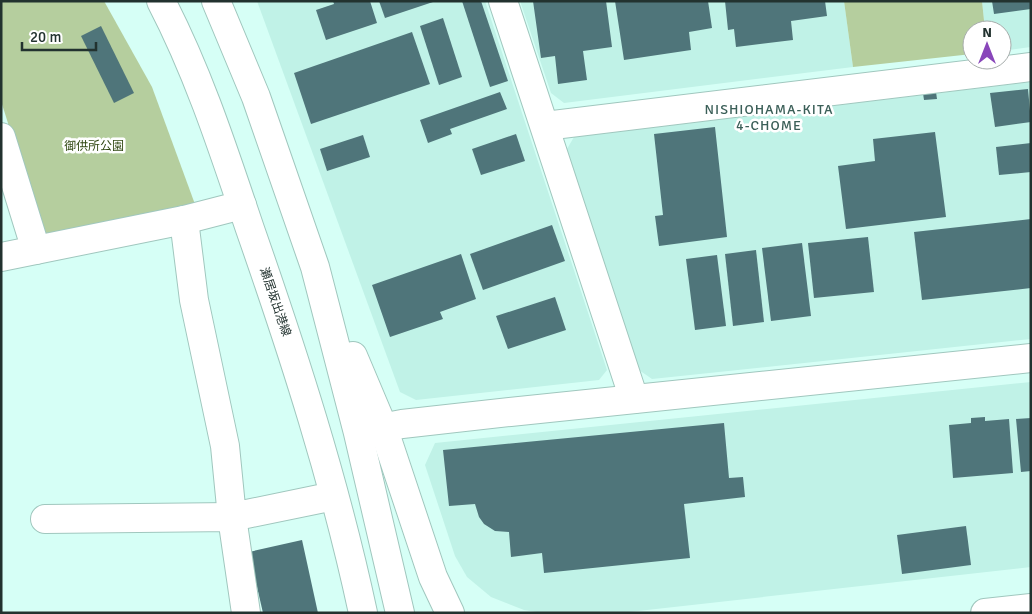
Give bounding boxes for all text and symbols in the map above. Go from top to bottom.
scale bar [22,20,96,52]
north arrow [962,20,1012,70]
text: N [982,24,992,41]
text: 20 m [30,28,61,46]
district label: NISHIOHAMA-KITA 4-CHOME [705,101,833,134]
park label: 御供所公園 [64,139,124,154]
street label: 瀬居坂出港線 [256,266,294,338]

